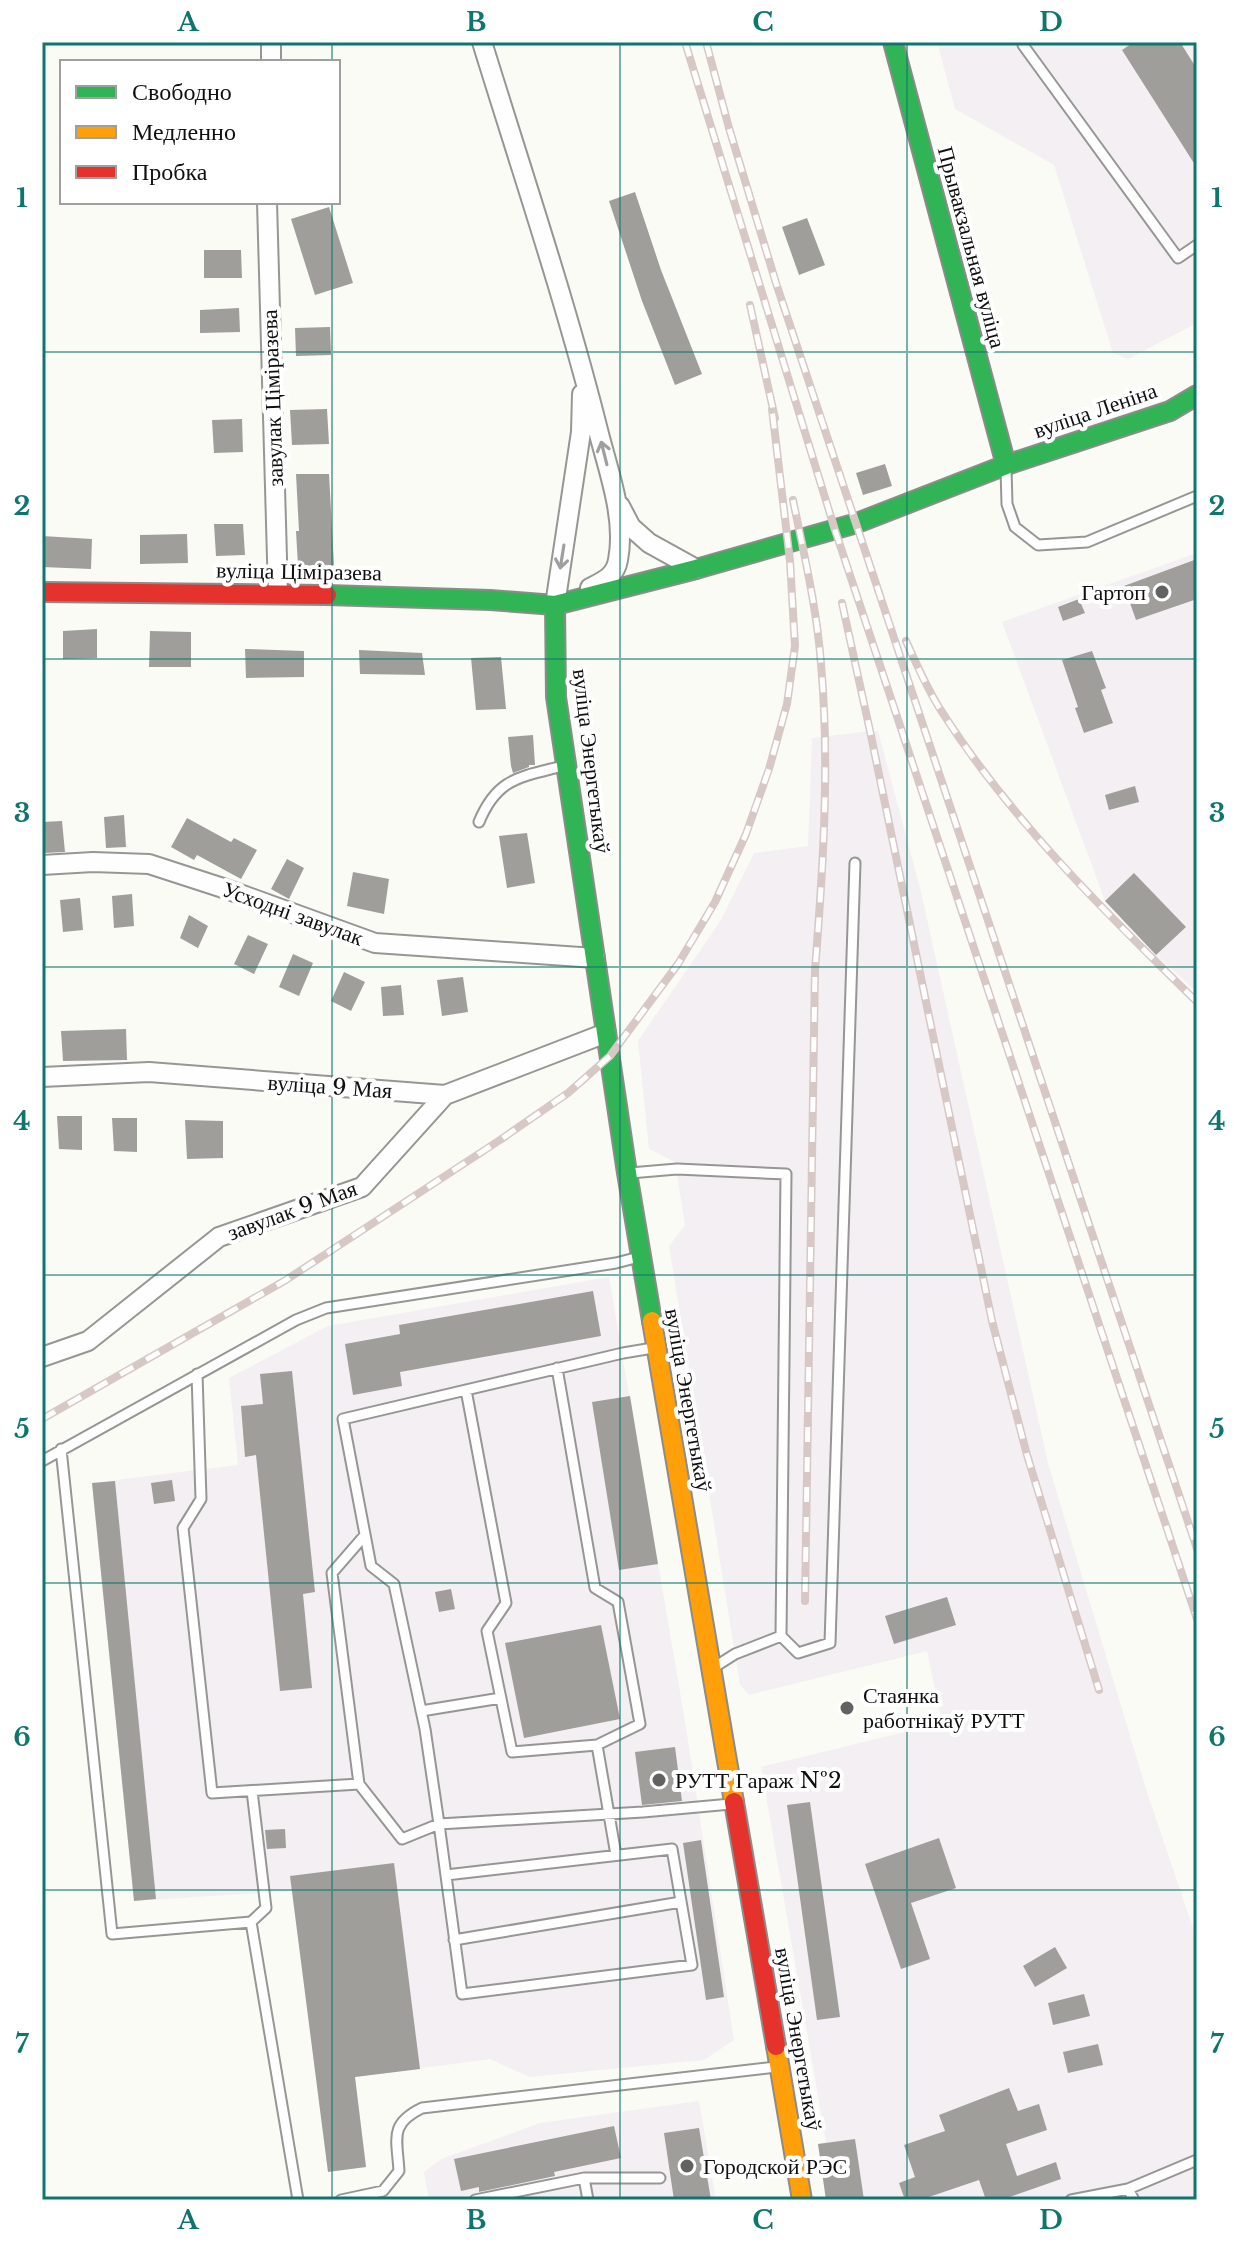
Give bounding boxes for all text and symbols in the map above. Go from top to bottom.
text: A [176,6,199,38]
text: B [466,6,486,38]
text: C [752,6,774,38]
text: D [1039,6,1063,38]
legend [60,60,340,204]
text: Свободно [132,77,232,106]
text: Медленно [132,117,236,146]
street label: Прывакзальная вуліца [932,143,1012,351]
text: Пробка [132,157,208,186]
text: 1 [16,182,28,214]
text: 1 [1211,182,1223,214]
street label: завулак Ціміразева [256,309,289,487]
street label: вуліца Леніна [1030,377,1161,444]
one-way arrow [596,441,611,467]
text: 2 [14,490,30,522]
text: 2 [1209,490,1225,522]
one-way arrow [554,544,569,569]
street label: вуліца Ціміразева [216,557,382,586]
place label: Гартоп [1081,579,1146,606]
marker: Гартоп [1153,583,1171,601]
street label: вуліца Энергетыкаў [567,667,616,855]
text: 3 [14,797,30,829]
text: 3 [1209,797,1225,829]
street label: Усходні завулак [219,875,367,952]
street label: вуліца 9 Мая [267,1069,393,1104]
text: 4 [13,1105,31,1137]
text: 4 [1208,1105,1226,1137]
street label: завулак 9 Мая [224,1175,361,1246]
street label: вуліца Энергетыкаў [659,1306,718,1494]
text: 5 [14,1413,30,1445]
text: 5 [1209,1413,1225,1445]
place label: Стаянка работнікаў РУТТ [863,1682,1025,1734]
marker: Стаянка работнікаў РУТТ [838,1699,856,1717]
text: 6 [13,1721,31,1753]
text: 6 [1208,1721,1226,1753]
place label: РУТТ Гараж №2 [675,1767,842,1794]
marker: РУТТ Гараж №2 [650,1771,668,1789]
street label: вуліца Энергетыкаў [769,1945,828,2133]
text: 7 [15,2028,29,2060]
text: 7 [1210,2028,1224,2060]
place label: Городской РЭС [703,2153,847,2180]
marker: Городской РЭС [678,2157,696,2175]
text: A [176,2204,199,2236]
text: B [466,2204,486,2236]
text: C [752,2204,774,2236]
text: D [1039,2204,1063,2236]

